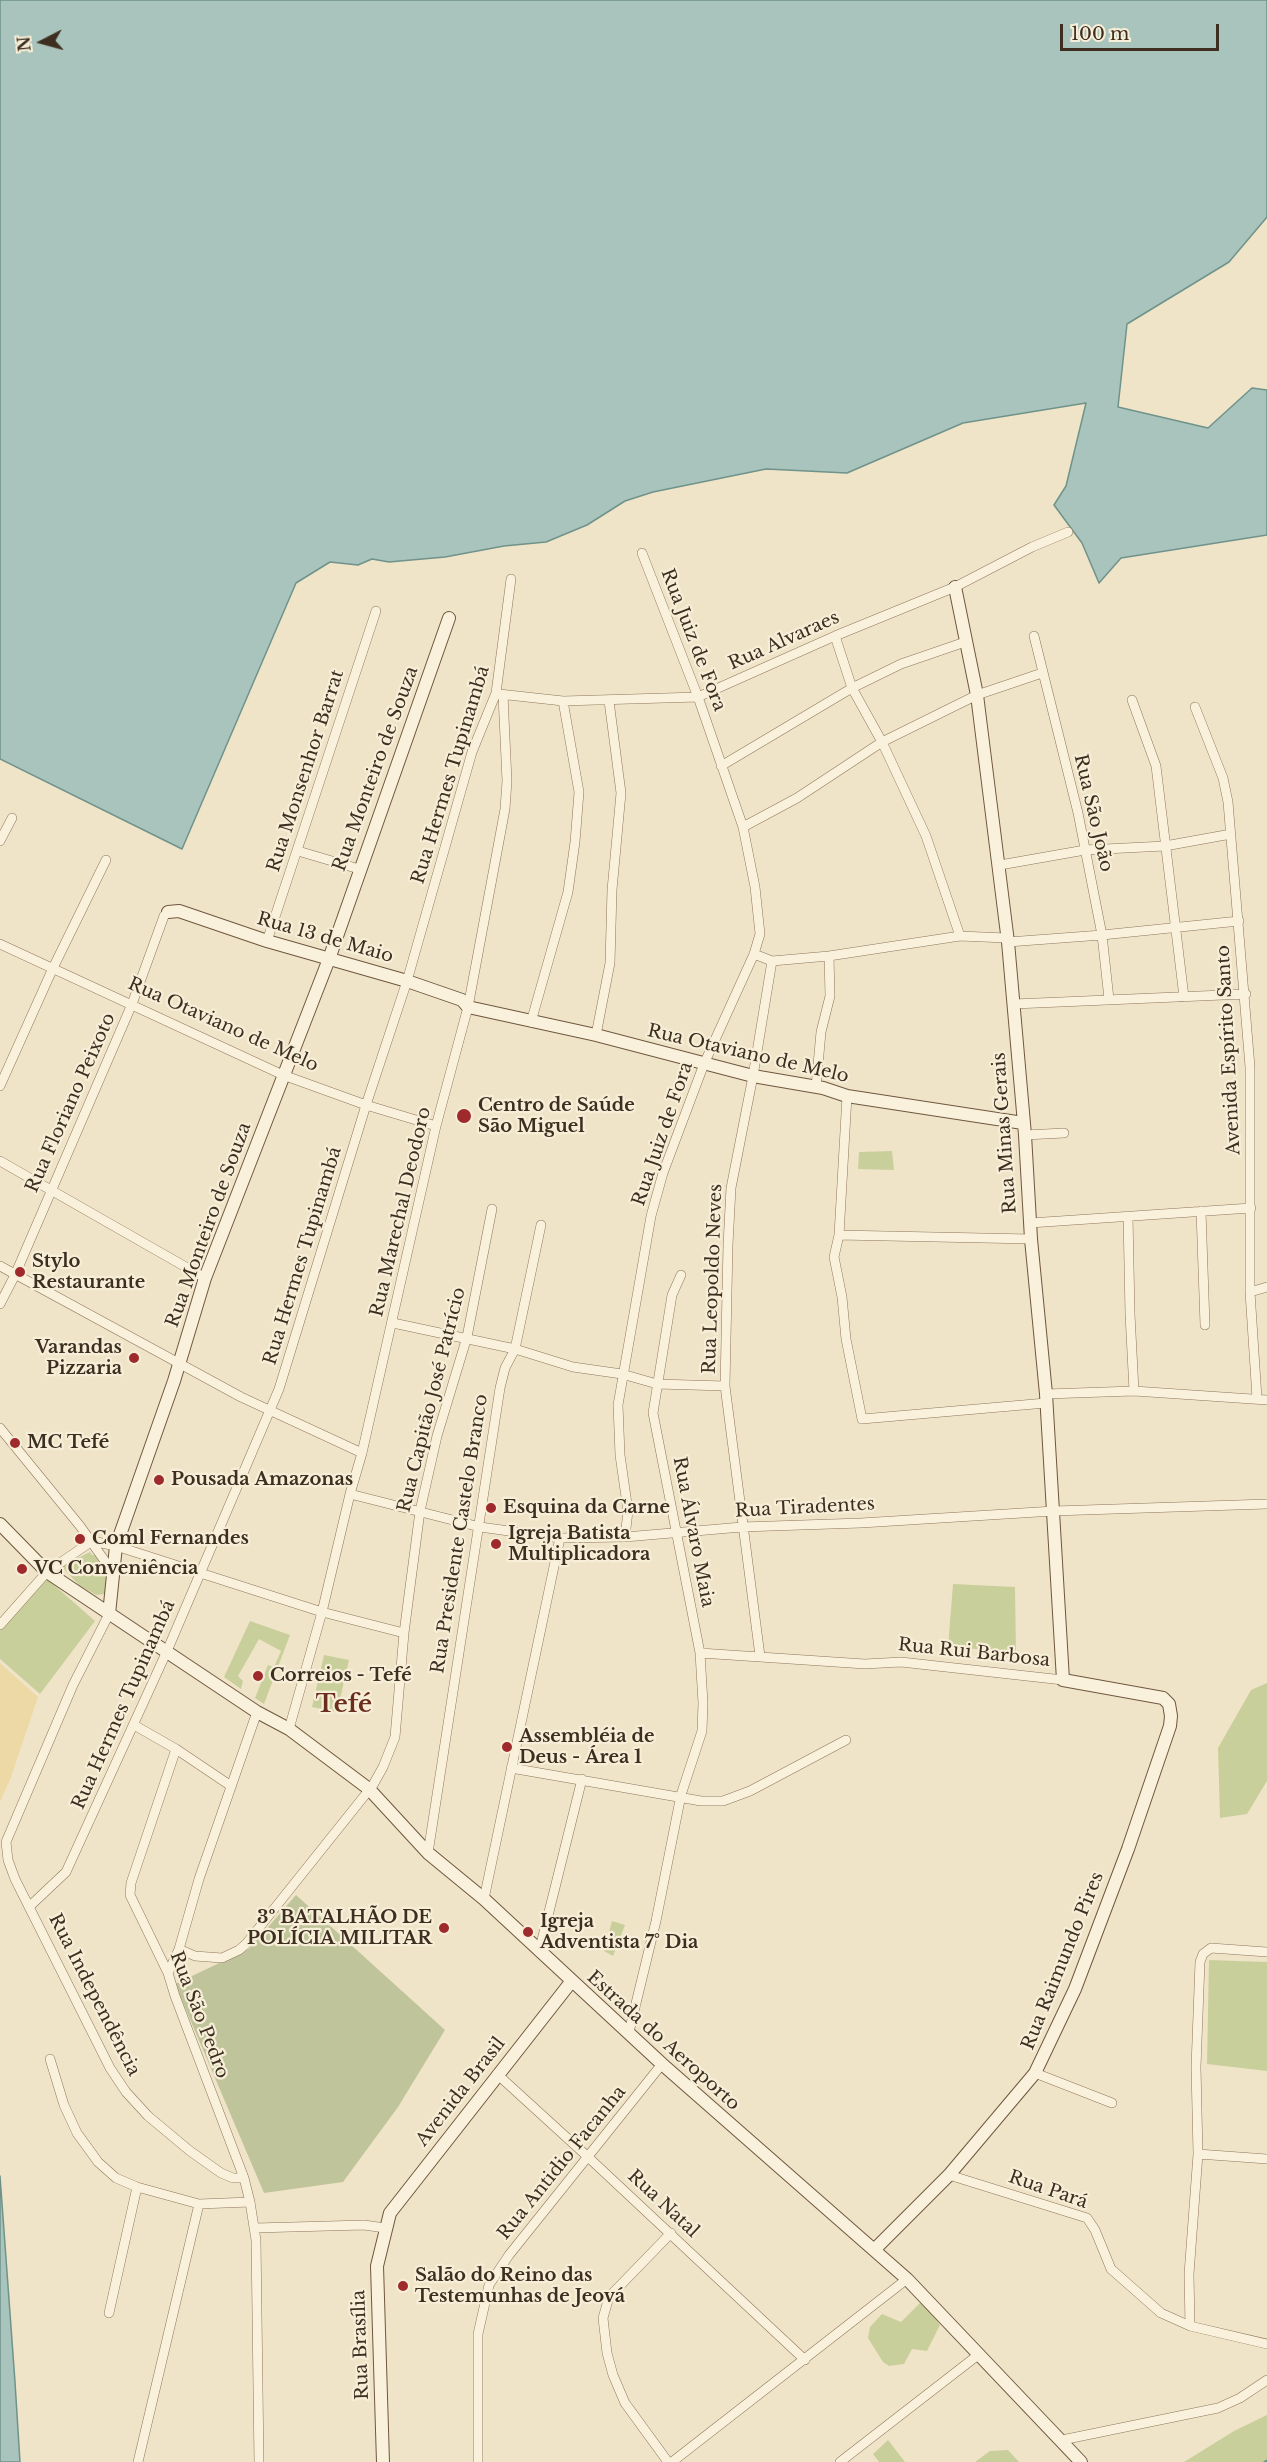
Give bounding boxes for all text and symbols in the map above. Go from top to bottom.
north arrow [12,12,72,72]
scale bar [1063,12,1222,50]
text: 100 m [1071,23,1129,45]
text: N [13,35,35,52]
street label: Rua Juiz de Fora [656,566,730,714]
street label: Rua Alvaraes [725,607,843,675]
street label: Rua Hermes Tupinambá [408,663,494,887]
street label: Rua Monteiro de Souza [329,664,423,874]
street label: Rua Monsenhor Barrat [263,667,349,875]
street label: Rua São João [1069,752,1117,874]
street label: Rua 13 de Maio [254,908,396,968]
street label: Avenida Espírito Santo [1213,944,1245,1156]
street label: Rua Otaviano de Melo [125,973,321,1077]
street label: Rua Floriano Peixoto [22,1010,120,1196]
street label: Rua Otaviano de Melo [645,1020,851,1088]
street label: Rua Minas Gerais [989,1052,1021,1214]
street label: Rua Juiz de Fora [628,1059,698,1209]
place label: Centro de Saúde São Miguel [478,1095,635,1138]
street label: Rua Marechal Deodoro [366,1105,436,1319]
marker: Centro de Saúde São Miguel [455,1107,473,1125]
street label: Rua Monteiro de Souza [162,1120,256,1330]
street label: Rua Hermes Tupinambá [260,1144,346,1368]
street label: Rua Leopoldo Neves [699,1184,727,1374]
place label: Stylo Restaurante [32,1251,145,1294]
marker: Stylo Restaurante [13,1265,27,1279]
street label: Rua Capitão José Patrício [394,1285,470,1515]
place label: Varandas Pizzaria [35,1337,122,1380]
marker: Varandas Pizzaria [127,1351,141,1365]
street label: Rua Presidente Castelo Branco [427,1393,493,1675]
place label: MC Tefé [27,1432,109,1454]
marker: MC Tefé [8,1436,22,1450]
street label: Rua Álvaro Maia [668,1455,718,1609]
place label: Pousada Amazonas [171,1469,353,1491]
marker: Pousada Amazonas [152,1473,166,1487]
street label: Rua Tiradentes [734,1494,876,1522]
place label: Esquina da Carne [503,1497,670,1519]
marker: Esquina da Carne [484,1501,498,1515]
place label: Igreja Batista Multiplicadora [508,1523,650,1565]
place label: Coml Fernandes [92,1528,249,1550]
marker: Coml Fernandes [73,1532,87,1546]
marker: Igreja Batista Multiplicadora [489,1537,503,1551]
place label: VC Conveniência [34,1558,198,1580]
marker: VC Conveniência [15,1562,29,1576]
street label: Rua Hermes Tupinambá [68,1597,180,1813]
street label: Rua Rui Barbosa [897,1634,1051,1672]
place label: Correios - Tefé [270,1665,412,1687]
marker: Correios - Tefé [251,1669,265,1683]
district label: Tefé [316,1691,372,1719]
place label: Assembléia de Deus - Área 1 [519,1726,654,1768]
marker: Assembléia de Deus - Área 1 [500,1740,514,1754]
street label: Rua Raimundo Pires [1017,1869,1109,2053]
place label: 3º BATALHÃO DE POLÍCIA MILITAR [247,1907,432,1950]
street label: Rua Independência [44,1910,144,2080]
place label: Igreja Adventista 7° Dia [540,1911,698,1954]
marker: 3º BATALHÃO DE POLÍCIA MILITAR [437,1921,451,1935]
marker: Igreja Adventista 7° Dia [521,1925,535,1939]
street label: Rua São Pedro [165,1948,233,2082]
street label: Estrada do Aeroporto [582,1967,744,2115]
street label: Avenida Brasil [412,2033,510,2151]
street label: Rua Antidio Facanha [493,2082,631,2244]
street label: Rua Natal [623,2166,703,2242]
street label: Rua Pará [1006,2166,1090,2214]
place label: Salão do Reino das Testemunhas de Jeová [415,2265,625,2308]
marker: Salão do Reino das Testemunhas de Jeová [396,2279,410,2293]
street label: Rua Brasília [348,2290,374,2400]

